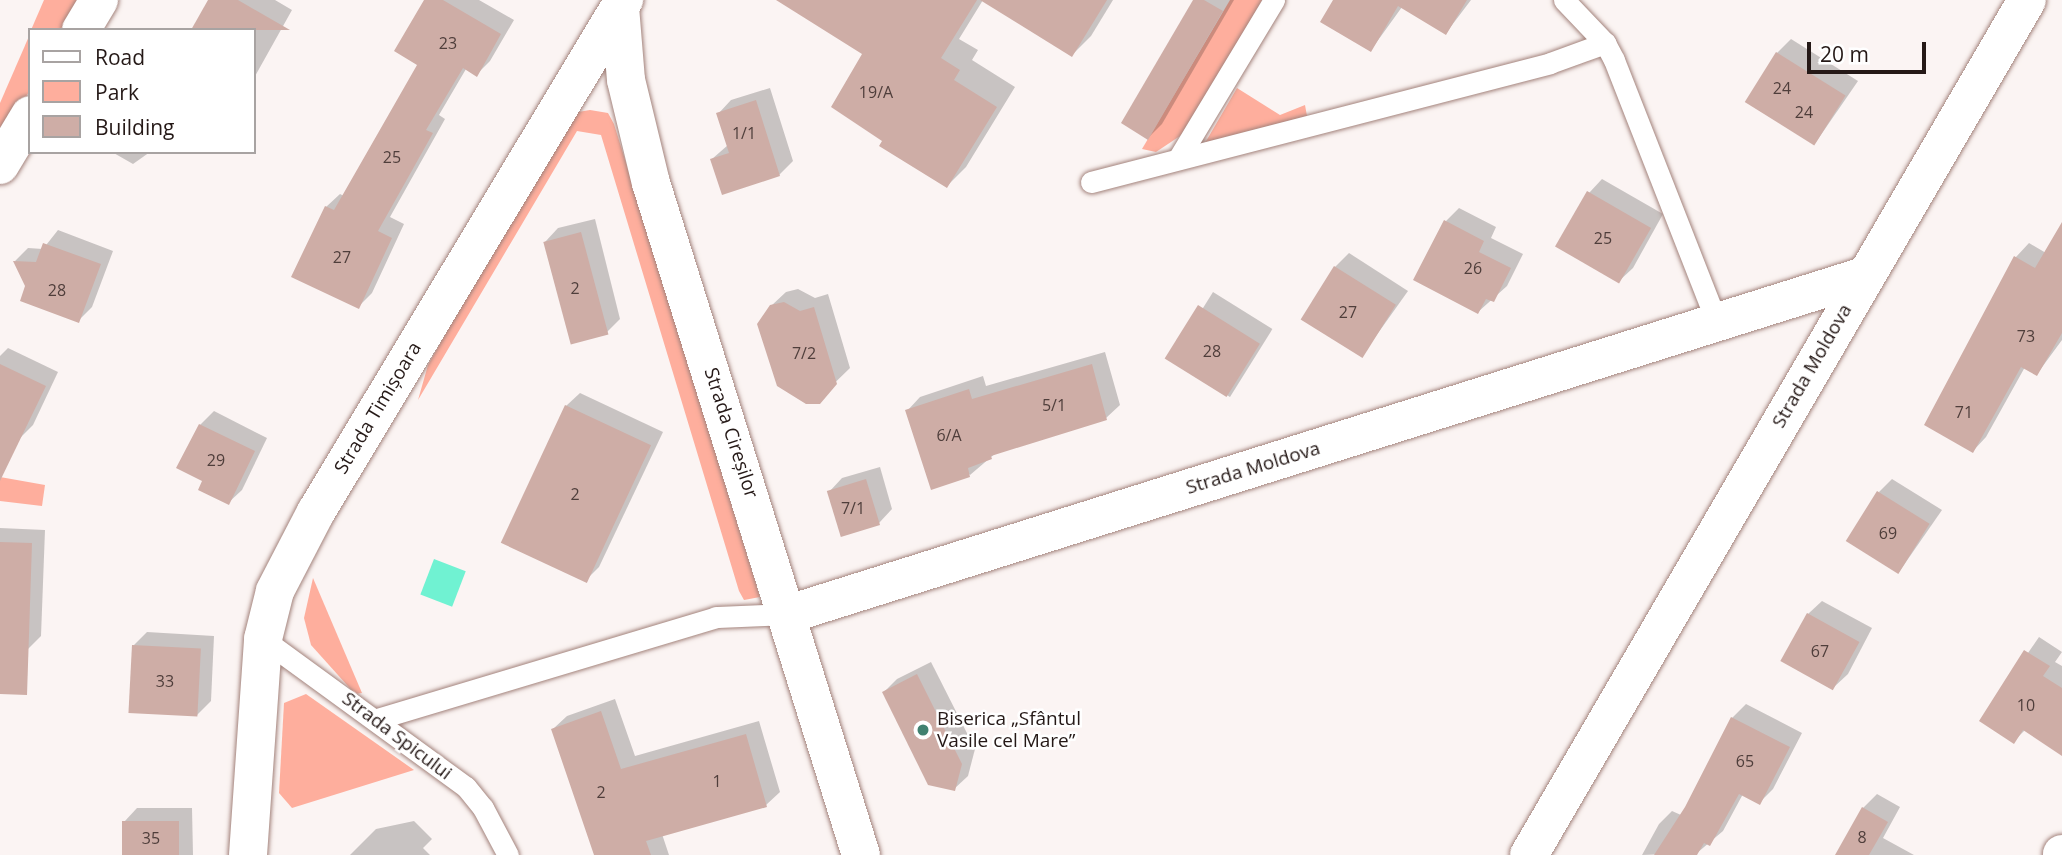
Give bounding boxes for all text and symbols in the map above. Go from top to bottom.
legend [28,28,256,154]
scale bar [1810,28,1929,72]
house number: 23 [439,33,457,53]
text: 20 m [1820,40,1869,68]
text: Road [95,43,145,71]
text: Park [95,78,139,106]
house number: 24 [1773,78,1791,98]
house number: 19/A [859,82,893,102]
house number: 24 [1795,102,1813,122]
text: Building [95,113,174,141]
house number: 1/1 [732,123,756,143]
house number: 25 [383,147,401,167]
house number: 25 [1594,228,1612,248]
house number: 27 [333,247,351,267]
house number: 26 [1464,258,1482,278]
house number: 2 [570,278,580,298]
house number: 28 [48,280,66,300]
street label: Strada Moldova [1767,300,1857,432]
house number: 27 [1339,302,1357,322]
house number: 73 [2017,326,2035,346]
street label: Strada Timișoara [330,338,426,478]
house number: 28 [1203,341,1221,361]
house number: 7/2 [792,343,816,363]
street label: Strada Cireșilor [699,365,763,501]
house number: 5/1 [1042,395,1066,415]
house number: 71 [1955,402,1973,422]
house number: 6/A [936,425,962,445]
street label: Strada Moldova [1183,437,1323,499]
house number: 29 [207,450,225,470]
house number: 2 [570,484,580,504]
house number: 7/1 [841,498,865,518]
house number: 69 [1879,523,1897,543]
house number: 67 [1811,641,1829,661]
house number: 33 [156,671,174,691]
street label: Strada Spicului [338,687,456,785]
house number: 10 [2017,695,2035,715]
place label: Biserica „Sfântul Vasile cel Mare” [937,708,1081,752]
marker: Biserica „Sfântul Vasile cel Mare” [915,722,931,738]
house number: 65 [1736,751,1754,771]
house number: 1 [712,771,722,791]
house number: 2 [596,782,606,802]
house number: 8 [1857,827,1867,847]
house number: 35 [142,828,160,848]

